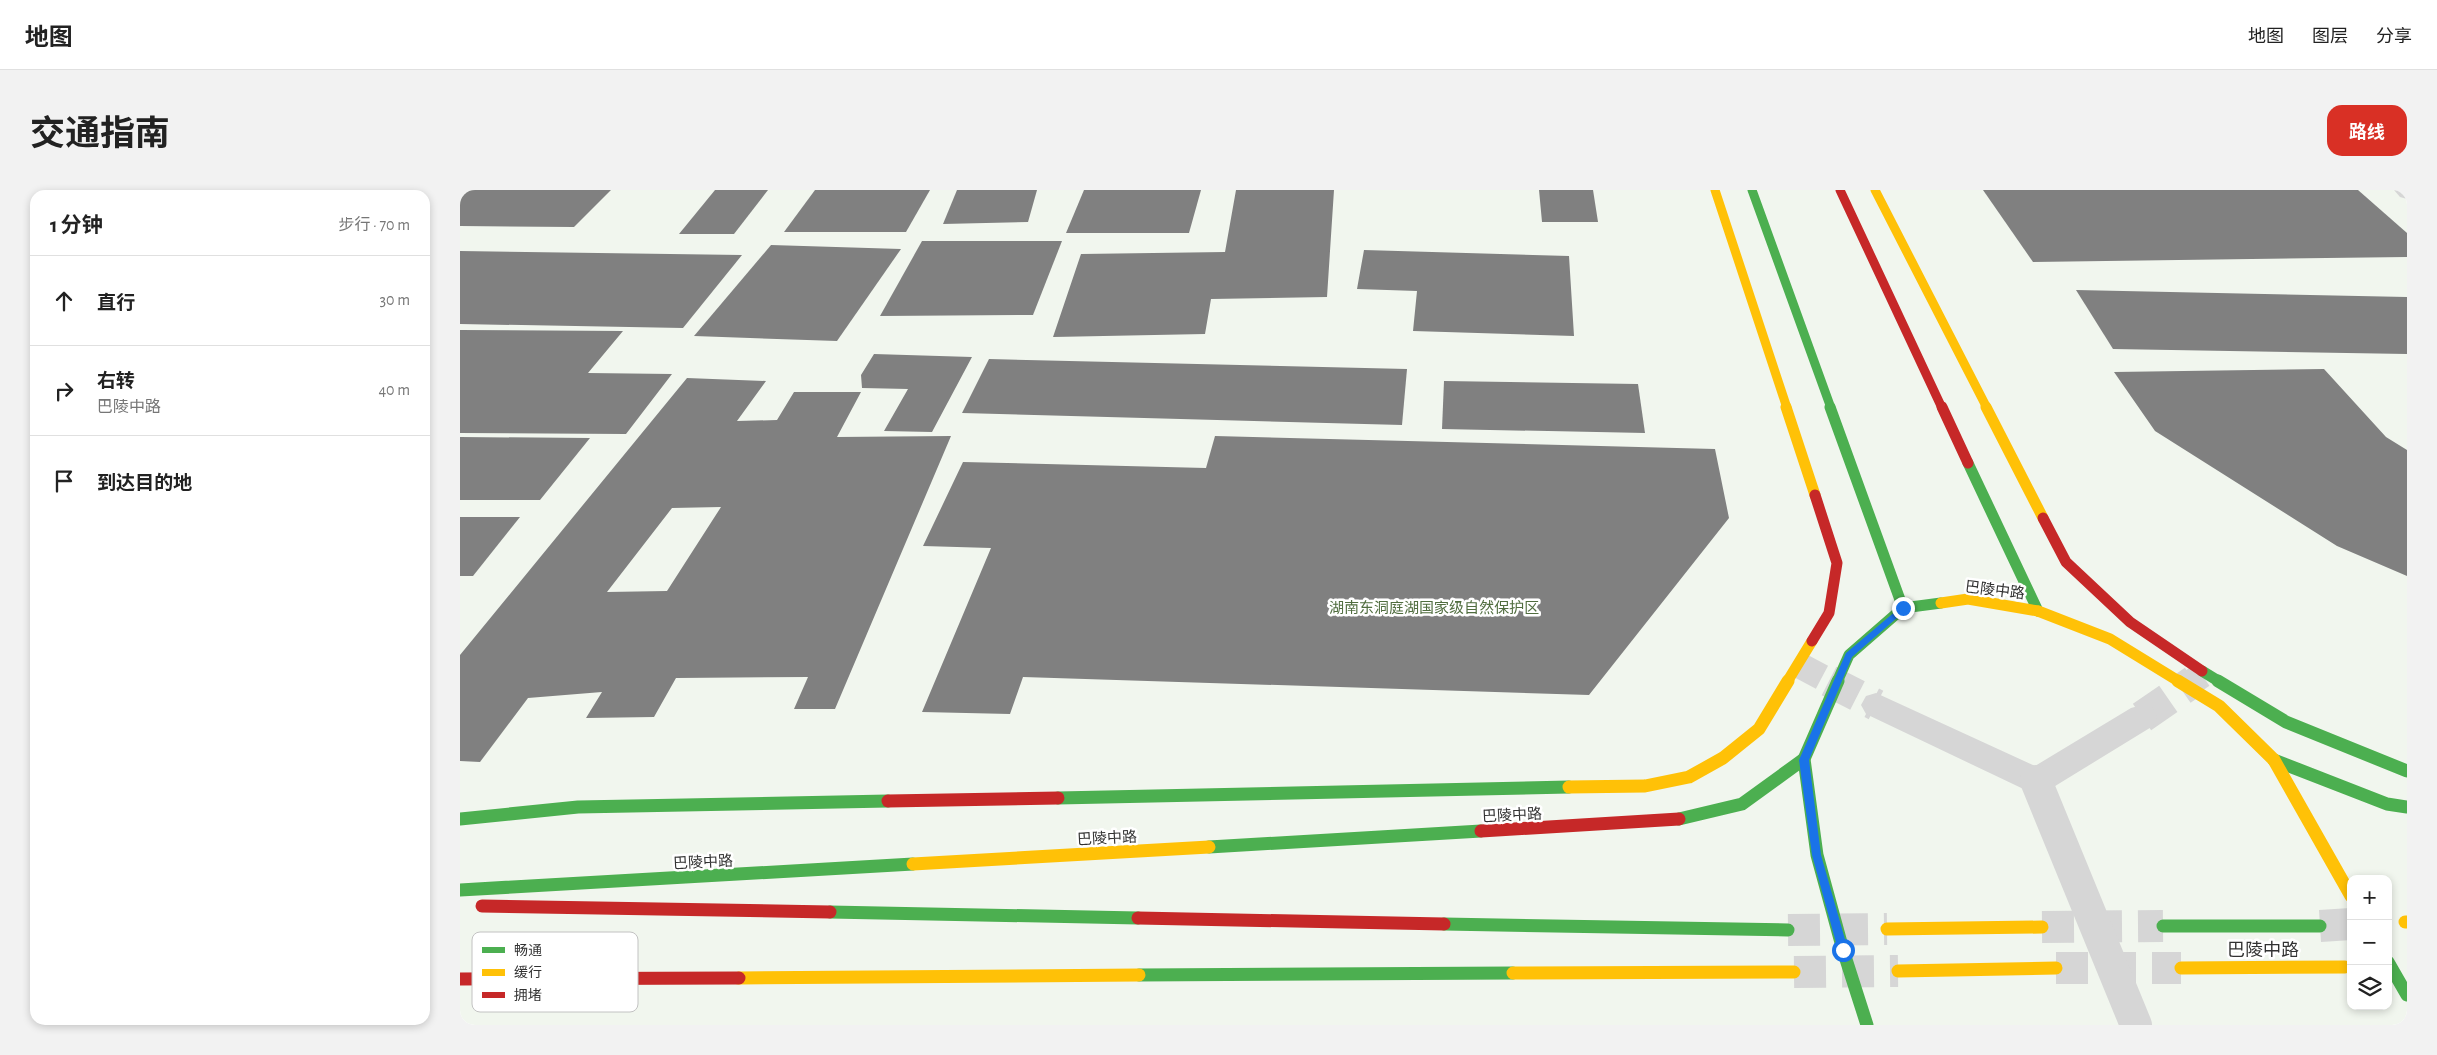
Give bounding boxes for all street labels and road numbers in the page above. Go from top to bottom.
street label: 巴陵中路 [1964,578,2026,602]
street label: 巴陵中路 [1482,805,1542,825]
street label: 巴陵中路 [1077,828,1137,848]
street label: 巴陵中路 [673,852,733,872]
street label: 巴陵中路 [2227,940,2299,960]

